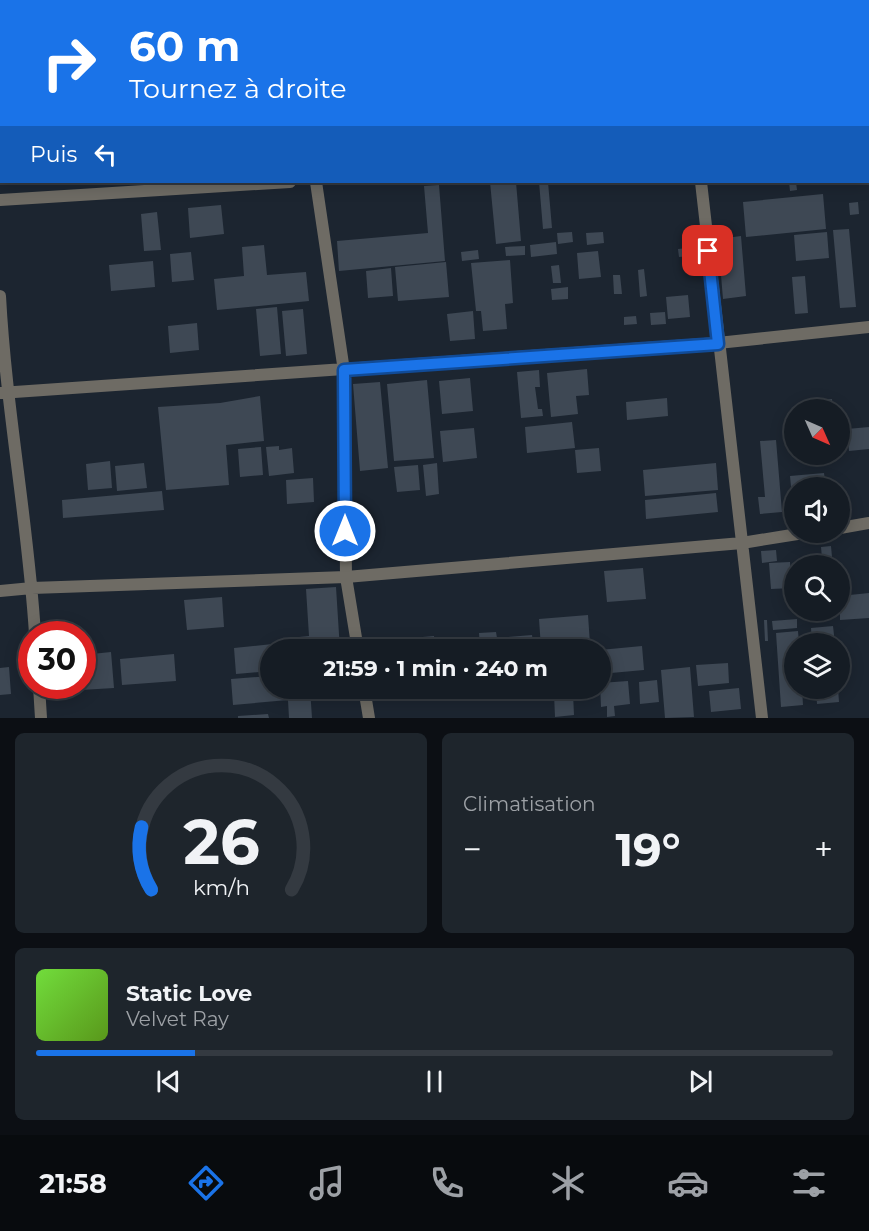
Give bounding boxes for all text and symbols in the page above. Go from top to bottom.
text: 60 m [129,20,240,72]
icon: right [30,24,108,102]
text: Tournez à droite [129,72,347,105]
icon: left [89,138,122,171]
text: Puis [30,141,77,168]
pin [682,225,733,276]
icon: arrive [691,234,724,267]
north arrow [784,399,850,465]
map controls [784,399,850,699]
button: sound [784,477,850,543]
position arrow [313,499,377,563]
button: search [784,555,850,621]
speed limit sign: 30 [18,621,96,699]
button: layers [784,633,850,699]
text: 21:59 · 1 min · 240 m [323,655,548,682]
text: Climatisation [463,792,596,816]
text: 26 [183,804,259,880]
text: 19° [615,822,681,877]
text: − [463,829,482,869]
text: + [814,829,833,869]
text: km/h [192,874,250,900]
text: Static Love [126,980,252,1007]
text: Velvet Ray [126,1007,229,1031]
icon: previous [152,1065,185,1098]
icon: pause [418,1065,451,1098]
icon: next [684,1065,717,1098]
icon: directions [185,1162,227,1204]
icon: music [306,1162,348,1204]
icon: phone [426,1162,468,1204]
icon: climate [547,1162,589,1204]
icon: car [667,1162,709,1204]
icon: filters [788,1162,830,1204]
text: 21:58 [39,1167,107,1200]

